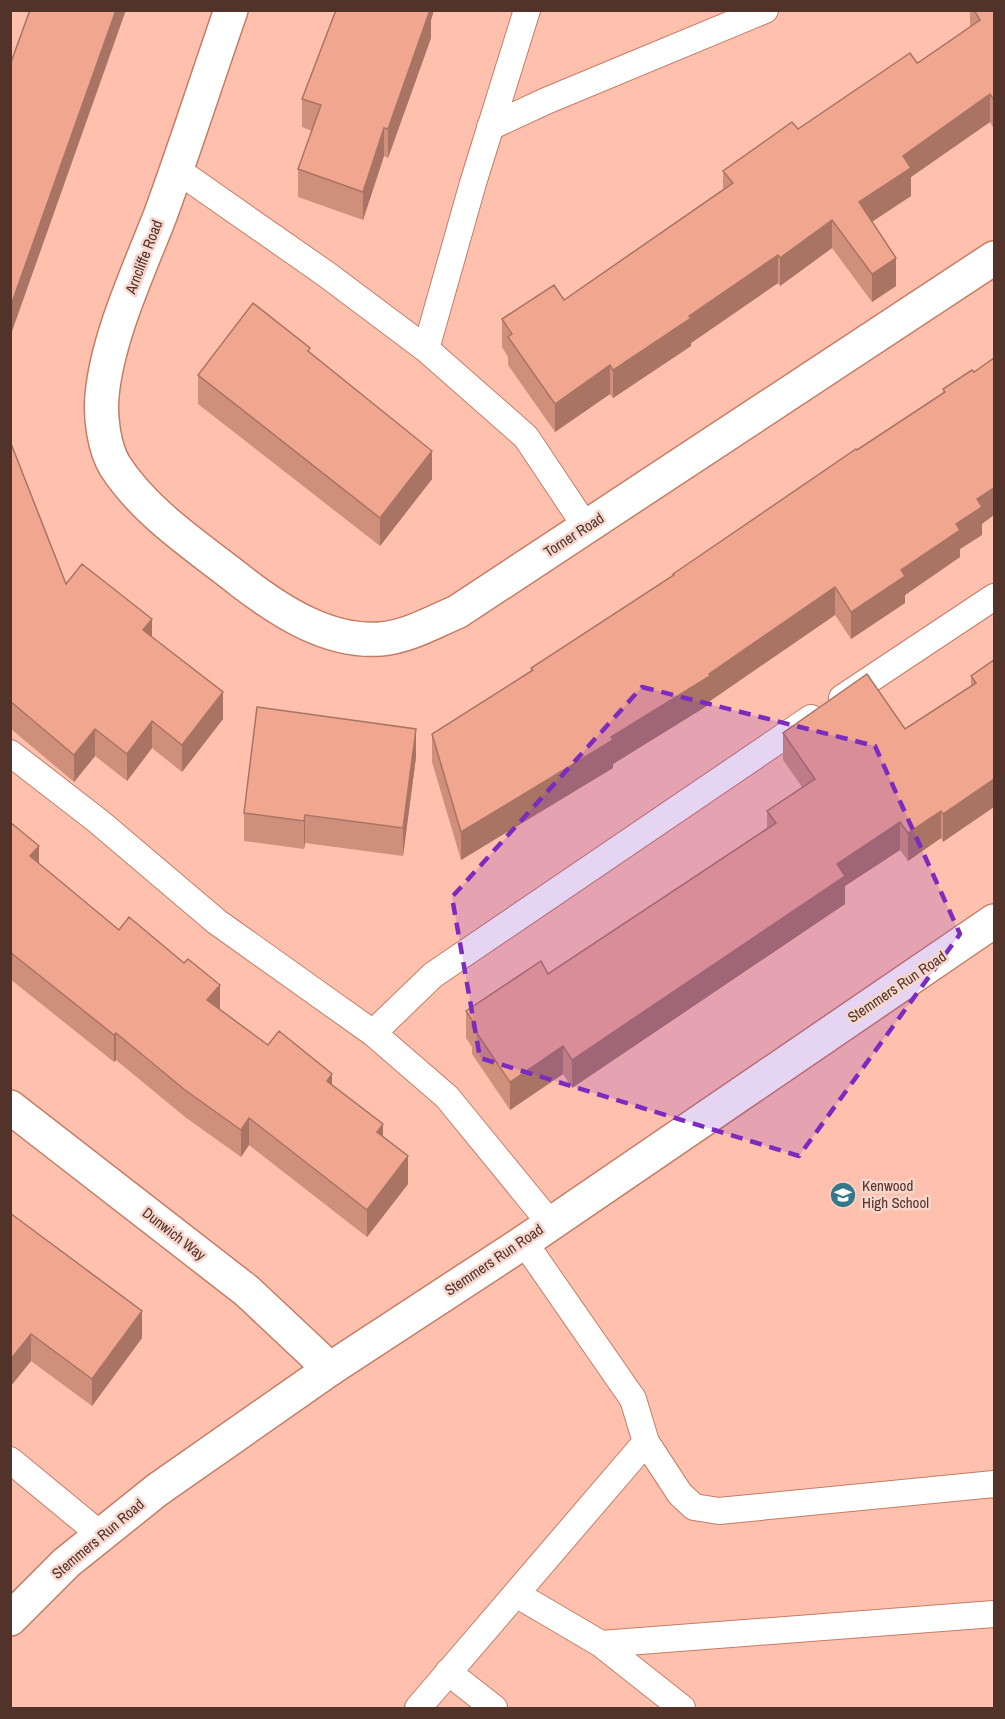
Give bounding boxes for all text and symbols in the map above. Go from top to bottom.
street label: Arncliffe Road [119,217,167,298]
street label: Torner Road [540,507,608,562]
street label: Stemmers Run Road [843,946,950,1027]
place label: Kenwood High School [862,1175,929,1213]
school or university icon: Kenwood High School [828,1180,858,1210]
street label: Dunwich Way [138,1202,211,1266]
street label: Stemmers Run Road [440,1219,547,1300]
street label: Stemmers Run Road [47,1494,148,1584]

